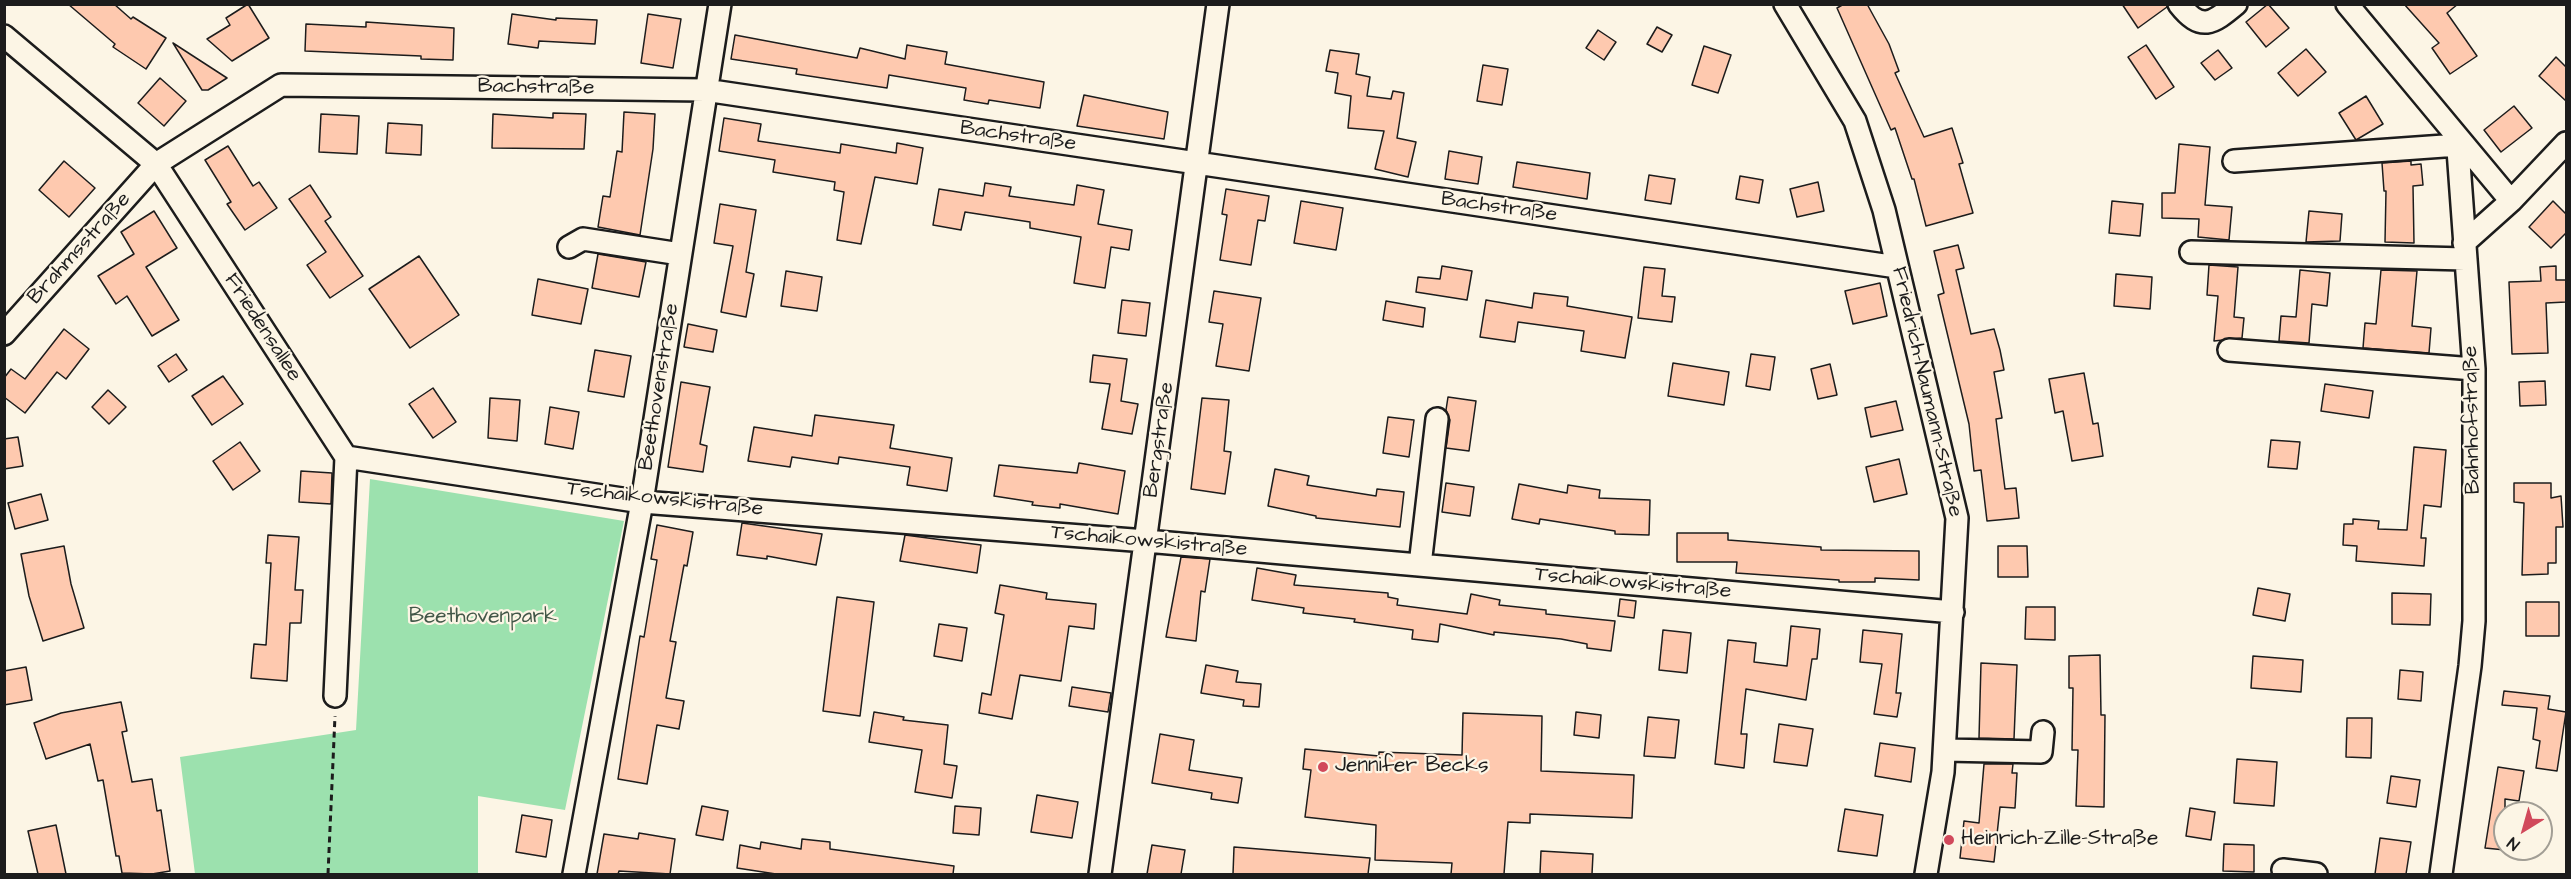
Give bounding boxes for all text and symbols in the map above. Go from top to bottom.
street label: Bachstraße [477,74,595,102]
street label: Bachstraße [958,116,1078,158]
street label: Bachstraße [1439,187,1559,229]
street label: Brahmsstraße [23,188,137,310]
street label: Friedrich-Naumann-Straße [1885,264,1967,520]
street label: Friedensallee [218,269,306,387]
street label: Beethovenstraße [634,302,686,472]
street label: Bahnhofstraße [2459,345,2487,495]
street label: Bergstraße [1139,381,1181,499]
street label: Tschaikowskistraße [566,477,764,523]
street label: Tschaikowskistraße [1050,521,1248,563]
street label: Tschaikowskistraße [1534,563,1732,605]
park label: Beethovenpark [409,605,557,631]
place label: Jennifer Becks [1335,754,1489,780]
marker: Jennifer Becks [1316,760,1330,774]
north arrow [2493,801,2553,861]
place label: Heinrich-Zille-Straße [1961,827,2158,853]
text: N [2503,832,2524,856]
marker: Heinrich-Zille-Straße [1942,833,1956,847]

